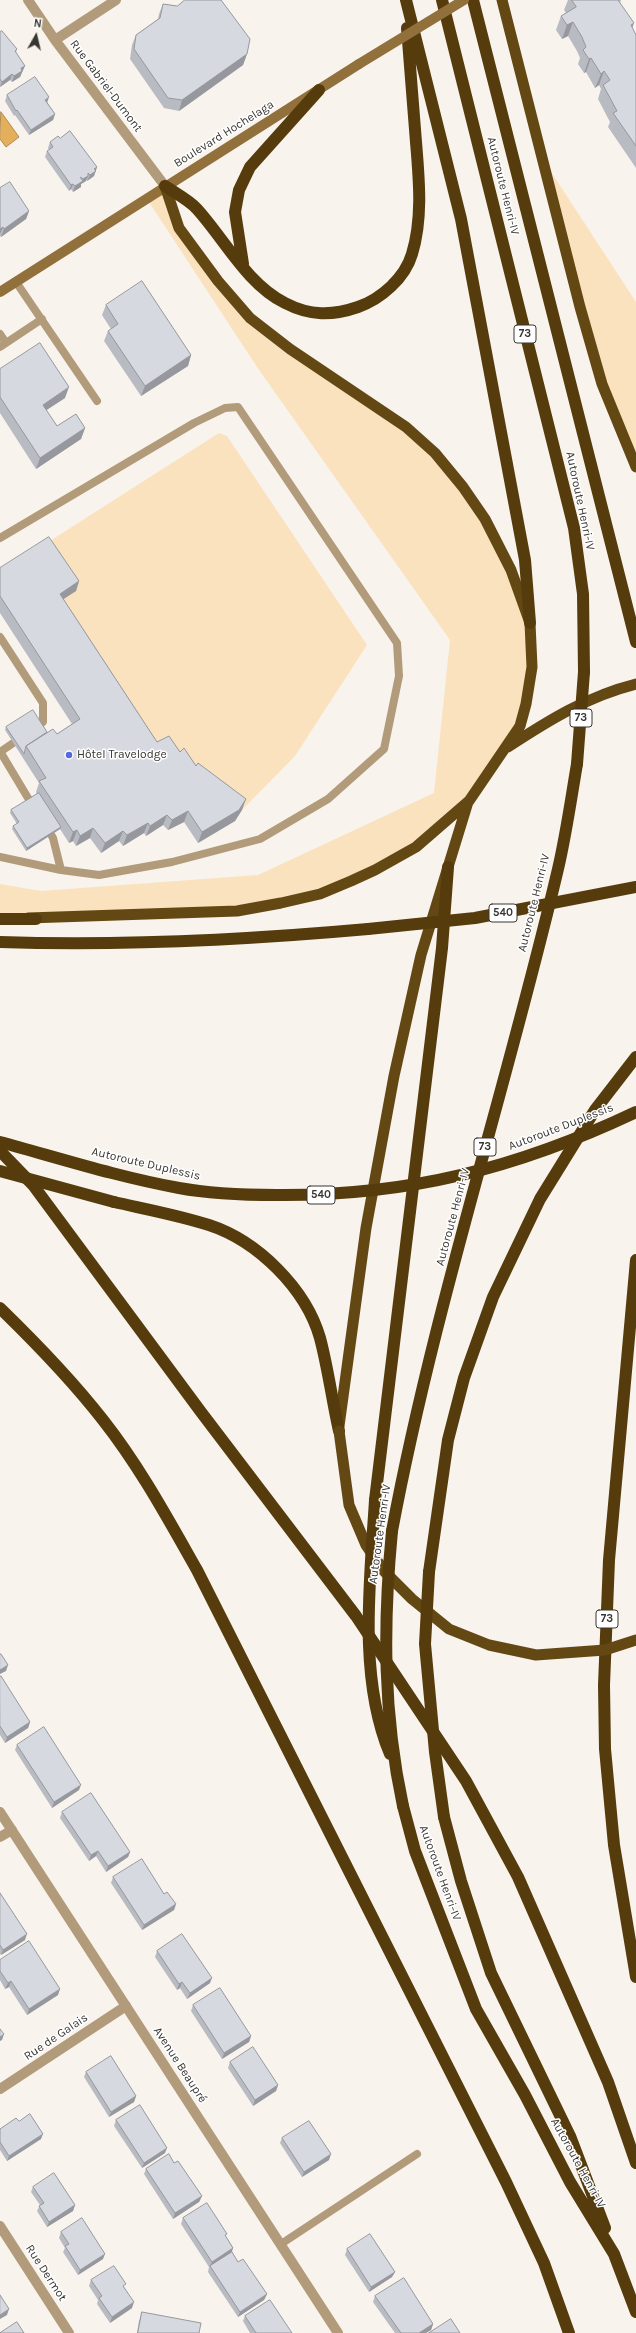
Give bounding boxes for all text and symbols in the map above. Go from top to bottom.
north arrow [16,16,56,56]
text: N [33,17,43,31]
street label: Rue Gabriel-Dumont [67,37,145,135]
street label: Boulevard Hochelaga [171,97,277,171]
street label: Autoroute Henri-IV [484,135,522,237]
road number: 73 [514,325,536,343]
street label: Autoroute Henri-IV [563,450,597,552]
road number: 73 [570,709,592,727]
place label: Hôtel Travelodge [77,748,167,762]
marker: Hôtel Travelodge [64,750,74,760]
street label: Autoroute Henri-IV [515,852,553,954]
road number: 540 [489,904,517,922]
street label: Autoroute Duplessis [507,1100,615,1154]
road number: 73 [474,1138,496,1156]
street label: Autoroute Duplessis [90,1144,202,1184]
street label: Autoroute Henri-IV [433,1167,473,1267]
road number: 540 [307,1186,335,1204]
street label: Autoroute Henri-IV [366,1483,394,1585]
road number: 73 [596,1610,618,1628]
street label: Autoroute Henri-IV [416,1823,464,1923]
street label: Rue de Galais [21,2010,91,2064]
street label: Avenue Beaupré [150,2024,210,2106]
street label: Autoroute Henri-IV [547,2116,609,2210]
street label: Rue Dermot [22,2242,70,2304]

